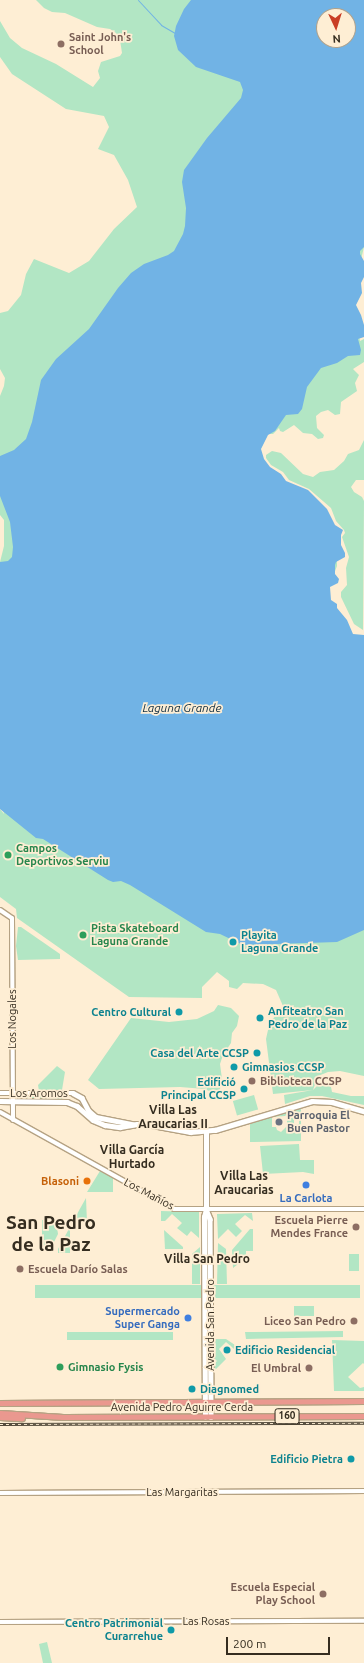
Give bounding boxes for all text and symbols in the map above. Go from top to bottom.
north arrow [316,8,356,48]
place label: Saint John's School [69,31,131,57]
text: N [332,33,341,45]
marker: Saint John's School [56,39,66,49]
water label: Laguna Grande [142,701,222,715]
place label: Campos Deportivos Serviu [16,842,109,868]
marker: Campos Deportivos Serviu [3,850,13,860]
place label: Pista Skateboard Laguna Grande [91,922,179,948]
place label: Playita Laguna Grande [241,929,318,955]
marker: Pista Skateboard Laguna Grande [78,930,88,940]
marker: Playita Laguna Grande [228,937,238,947]
street label: Los Nogales [5,989,19,1049]
place label: Centro Cultural [91,1005,171,1019]
place label: Anfiteatro San Pedro de la Paz [268,1005,347,1031]
marker: Centro Cultural [174,1007,184,1017]
marker: Anfiteatro San Pedro de la Paz [255,1013,265,1023]
place label: Casa del Arte CCSP [150,1046,249,1060]
marker: Casa del Arte CCSP [252,1048,262,1058]
place label: Gimnasios CCSP [242,1060,324,1074]
marker: Gimnasios CCSP [229,1062,239,1072]
place label: Biblioteca CCSP [260,1074,342,1088]
place label: Edifició Principal CCSP [161,1076,236,1102]
marker: Biblioteca CCSP [247,1076,257,1086]
marker: Edifició Principal CCSP [239,1084,249,1094]
street label: Los Aromos [10,1086,68,1100]
district label: Villa Las Araucarias II [138,1103,208,1131]
place label: Parroquia El Buen Pastor [287,1109,350,1135]
marker: Parroquia El Buen Pastor [274,1117,284,1127]
district label: Villa García Hurtado [100,1143,164,1171]
district label: Villa Las Araucarias [214,1169,274,1197]
place label: Blasoni [41,1174,79,1188]
street label: Los Mañíos [122,1175,176,1213]
marker: Blasoni [82,1176,92,1186]
marker: La Carlota [301,1180,311,1190]
place label: La Carlota [280,1191,332,1205]
district label: San Pedro de la Paz [6,1212,96,1256]
place label: Escuela Pierre Mendes France [270,1214,348,1240]
marker: Escuela Pierre Mendes France [351,1222,361,1232]
district label: Villa San Pedro [164,1252,250,1266]
place label: Escuela Darío Salas [28,1262,128,1276]
marker: Escuela Darío Salas [15,1264,25,1274]
street label: Avenida San Pedro [203,1279,217,1371]
place label: Supermercado Super Ganga [105,1305,180,1331]
marker: Supermercado Super Ganga [183,1313,193,1323]
place label: Liceo San Pedro [264,1314,346,1328]
marker: Liceo San Pedro [349,1316,359,1326]
place label: Edificio Residencial [235,1343,335,1357]
marker: Edificio Residencial [222,1345,232,1355]
place label: Gimnasio Fysis [68,1360,144,1374]
place label: El Umbral [251,1361,301,1375]
marker: Gimnasio Fysis [55,1362,65,1372]
marker: El Umbral [304,1363,314,1373]
place label: Diagnomed [200,1382,259,1396]
marker: Diagnomed [187,1384,197,1394]
street label: Avenida Pedro Aguirre Cerda [111,1400,253,1414]
road number: 160 [274,1408,300,1424]
place label: Edificio Pietra [270,1452,343,1466]
marker: Edificio Pietra [346,1454,356,1464]
street label: Las Margaritas [146,1485,218,1499]
place label: Escuela Especial Play School [231,1581,315,1607]
marker: Escuela Especial Play School [318,1589,328,1599]
street label: Las Rosas [182,1614,230,1628]
place label: Centro Patrimonial Curarrehue [65,1617,163,1643]
marker: Centro Patrimonial Curarrehue [166,1625,176,1635]
scale bar [228,1629,332,1655]
text: 200 m [233,1637,266,1650]

